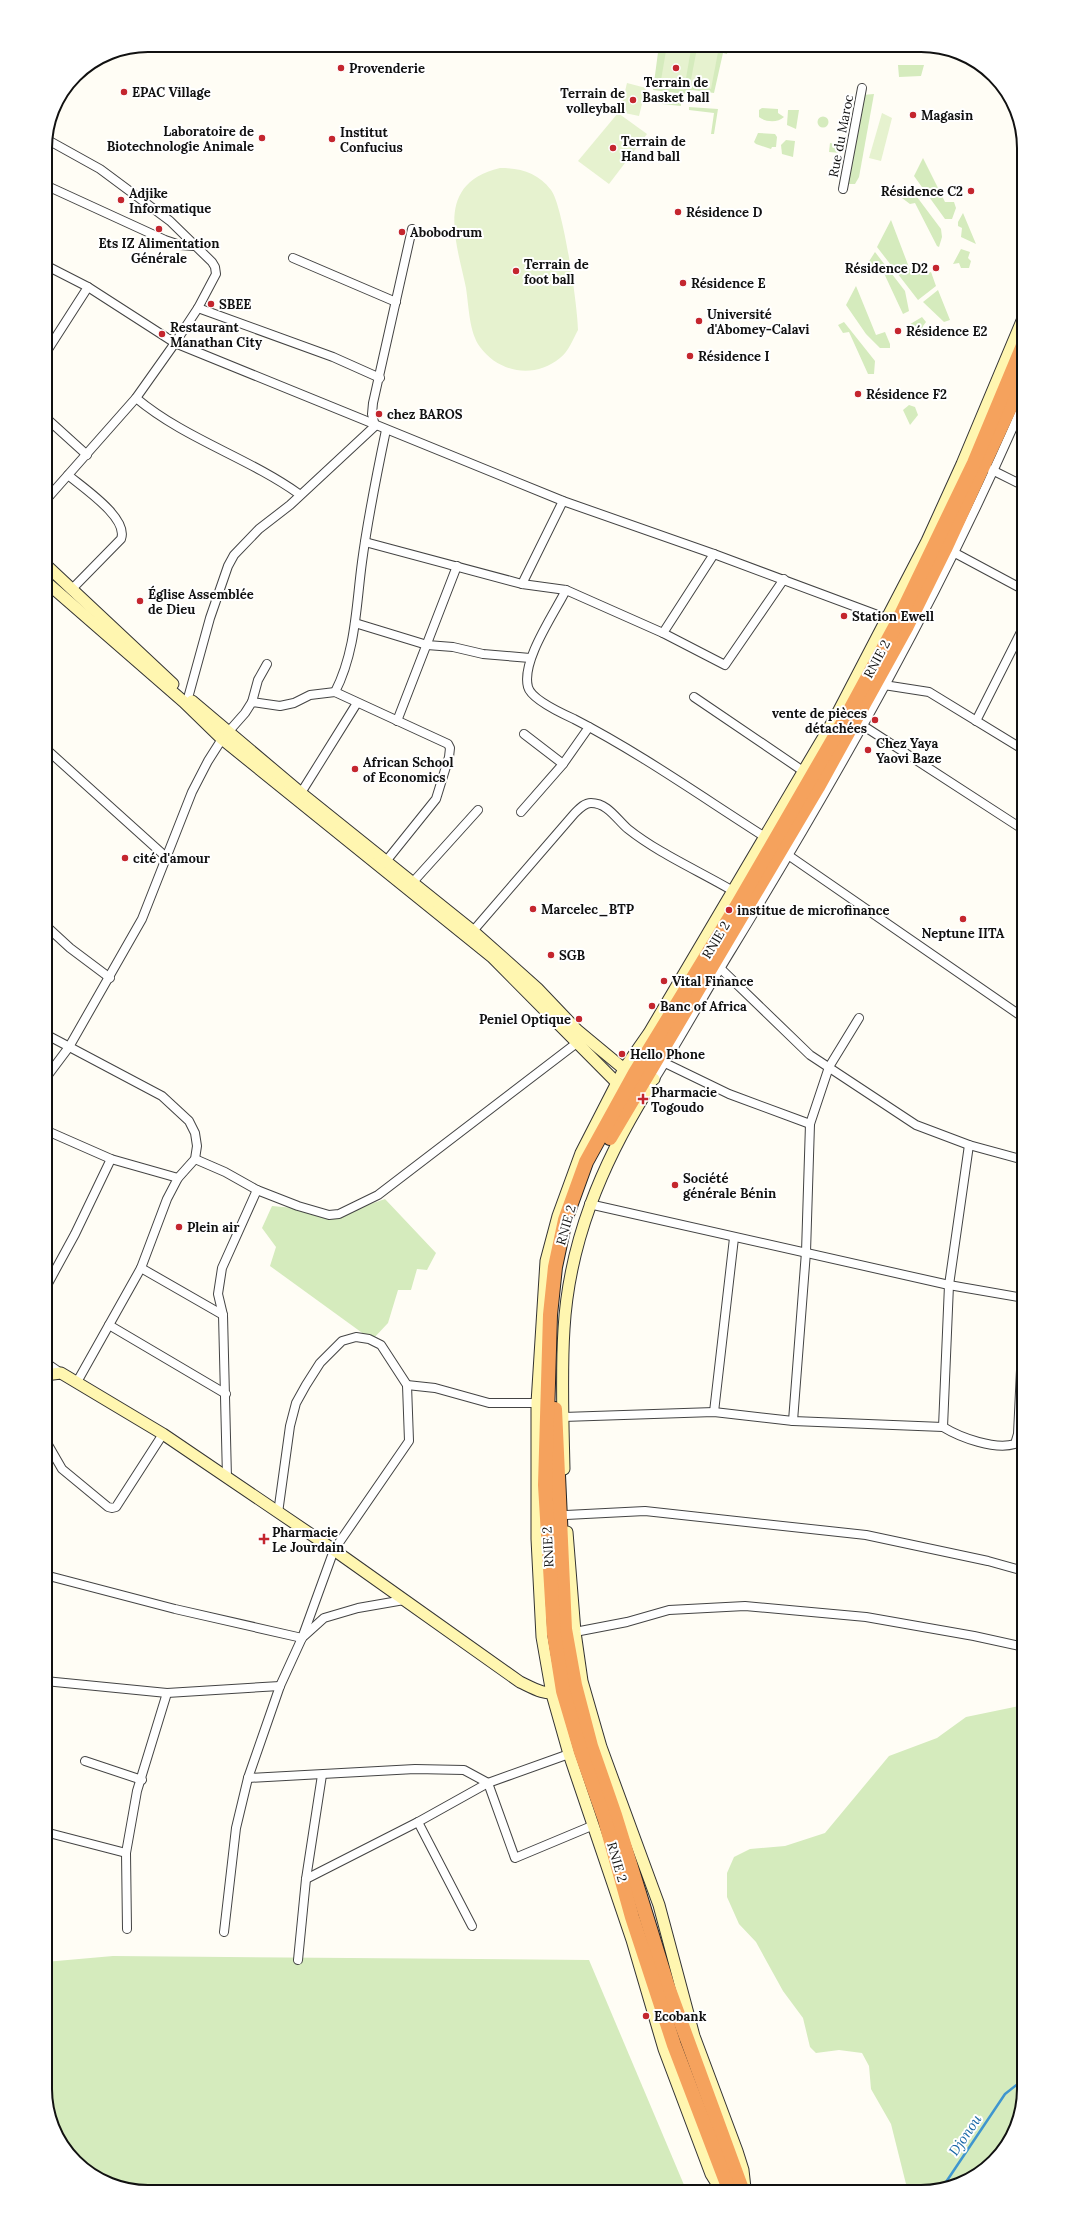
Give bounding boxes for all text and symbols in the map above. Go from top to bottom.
place label: Provenderie [349,60,425,77]
marker: Provenderie [336,63,346,73]
marker: Terrain de Basket ball [671,63,681,73]
place label: Terrain de Basket ball [642,74,710,106]
place label: EPAC Village [132,84,211,101]
place label: Terrain de volleyball [560,85,625,117]
marker: EPAC Village [119,87,129,97]
street label: Rue du Maroc [825,93,857,179]
marker: Terrain de volleyball [628,95,638,105]
place label: Magasin [921,107,974,124]
marker: Magasin [908,110,918,120]
place label: Laboratoire de Biotechnologie Animale [107,123,254,155]
place label: Institut Confucius [340,124,403,156]
marker: Laboratoire de Biotechnologie Animale [257,133,267,143]
place label: Terrain de Hand ball [621,133,686,165]
marker: Institut Confucius [327,134,337,144]
marker: Terrain de Hand ball [608,143,618,153]
place label: Résidence C2 [881,183,963,200]
place label: Adjike Informatique [129,185,211,217]
marker: Résidence C2 [966,186,976,196]
marker: Adjike Informatique [116,195,126,205]
place label: Résidence D [686,204,762,221]
marker: Résidence D [673,207,683,217]
marker: Ets IZ Alimentation Générale [154,224,164,234]
place label: Abobodrum [410,224,482,241]
marker: Abobodrum [397,227,407,237]
place label: Ets IZ Alimentation Générale [99,235,220,267]
place label: Terrain de foot ball [524,256,589,288]
place label: Résidence D2 [845,260,928,277]
marker: Résidence D2 [931,263,941,273]
marker: Terrain de foot ball [511,266,521,276]
place label: Résidence E [691,275,766,292]
marker: Résidence E [678,278,688,288]
place label: SBEE [219,296,251,313]
marker: SBEE [206,299,216,309]
place label: Université d'Abomey-Calavi [707,306,810,338]
marker: Université d'Abomey-Calavi [694,316,704,326]
place label: Restaurant Manathan City [170,319,263,351]
place label: Résidence E2 [906,323,988,340]
marker: Résidence E2 [893,326,903,336]
marker: Restaurant Manathan City [157,329,167,339]
place label: Résidence I [698,348,770,365]
marker: Résidence I [685,351,695,361]
place label: Résidence F2 [866,386,947,403]
marker: Résidence F2 [853,389,863,399]
place label: chez BAROS [387,406,463,423]
marker: chez BAROS [374,409,384,419]
place label: Église Assemblée de Dieu [148,585,254,618]
marker: Église Assemblée de Dieu [135,596,145,606]
place label: Station Ewell [852,608,934,625]
marker: Station Ewell [839,611,849,621]
street label: RNIE 2 [860,637,894,681]
place label: vente de pièces détachées [772,705,867,737]
marker: vente de pièces détachées [870,715,880,725]
place label: Chez Yaya Yaovi Baze [876,735,941,767]
marker: Chez Yaya Yaovi Baze [863,745,873,755]
place label: African School of Economics [363,754,453,786]
marker: African School of Economics [350,764,360,774]
place label: cité d'amour [133,850,211,867]
marker: cité d'amour [120,853,130,863]
place label: Marcelec_BTP [541,901,635,918]
place label: institue de microfinance [737,902,890,919]
marker: Marcelec_BTP [528,904,538,914]
marker: institue de microfinance [724,905,734,915]
marker: Neptune IITA [958,914,968,924]
street label: RNIE 2 [698,918,734,962]
place label: Neptune IITA [921,925,1005,942]
place label: SGB [559,947,586,964]
marker: SGB [546,950,556,960]
place label: Vital Finance [672,973,753,990]
marker: Vital Finance [659,976,669,986]
place label: Banc of Africa [660,998,747,1015]
marker: Banc of Africa [647,1001,657,1011]
place label: Peniel Optique [479,1011,571,1028]
marker: Peniel Optique [574,1014,584,1024]
place label: Hello Phone [630,1046,705,1063]
marker: Hello Phone [617,1049,627,1059]
place label: Pharmacie Togoudo [651,1084,717,1116]
marker: Pharmacie Togoudo [638,1094,648,1104]
place label: Société générale Bénin [683,1170,777,1202]
marker: Société générale Bénin [670,1180,680,1190]
street label: RNIE 2 [552,1203,580,1247]
place label: Plein air [187,1219,240,1236]
marker: Plein air [174,1222,184,1232]
place label: Pharmacie Le Jourdain [272,1524,345,1556]
street label: RNIE 2 [538,1526,558,1568]
marker: Pharmacie Le Jourdain [259,1534,269,1544]
street label: RNIE 2 [603,1840,631,1884]
place label: Ecobank [654,2008,707,2025]
marker: Ecobank [641,2011,651,2021]
water label: Djonou [945,2110,986,2159]

